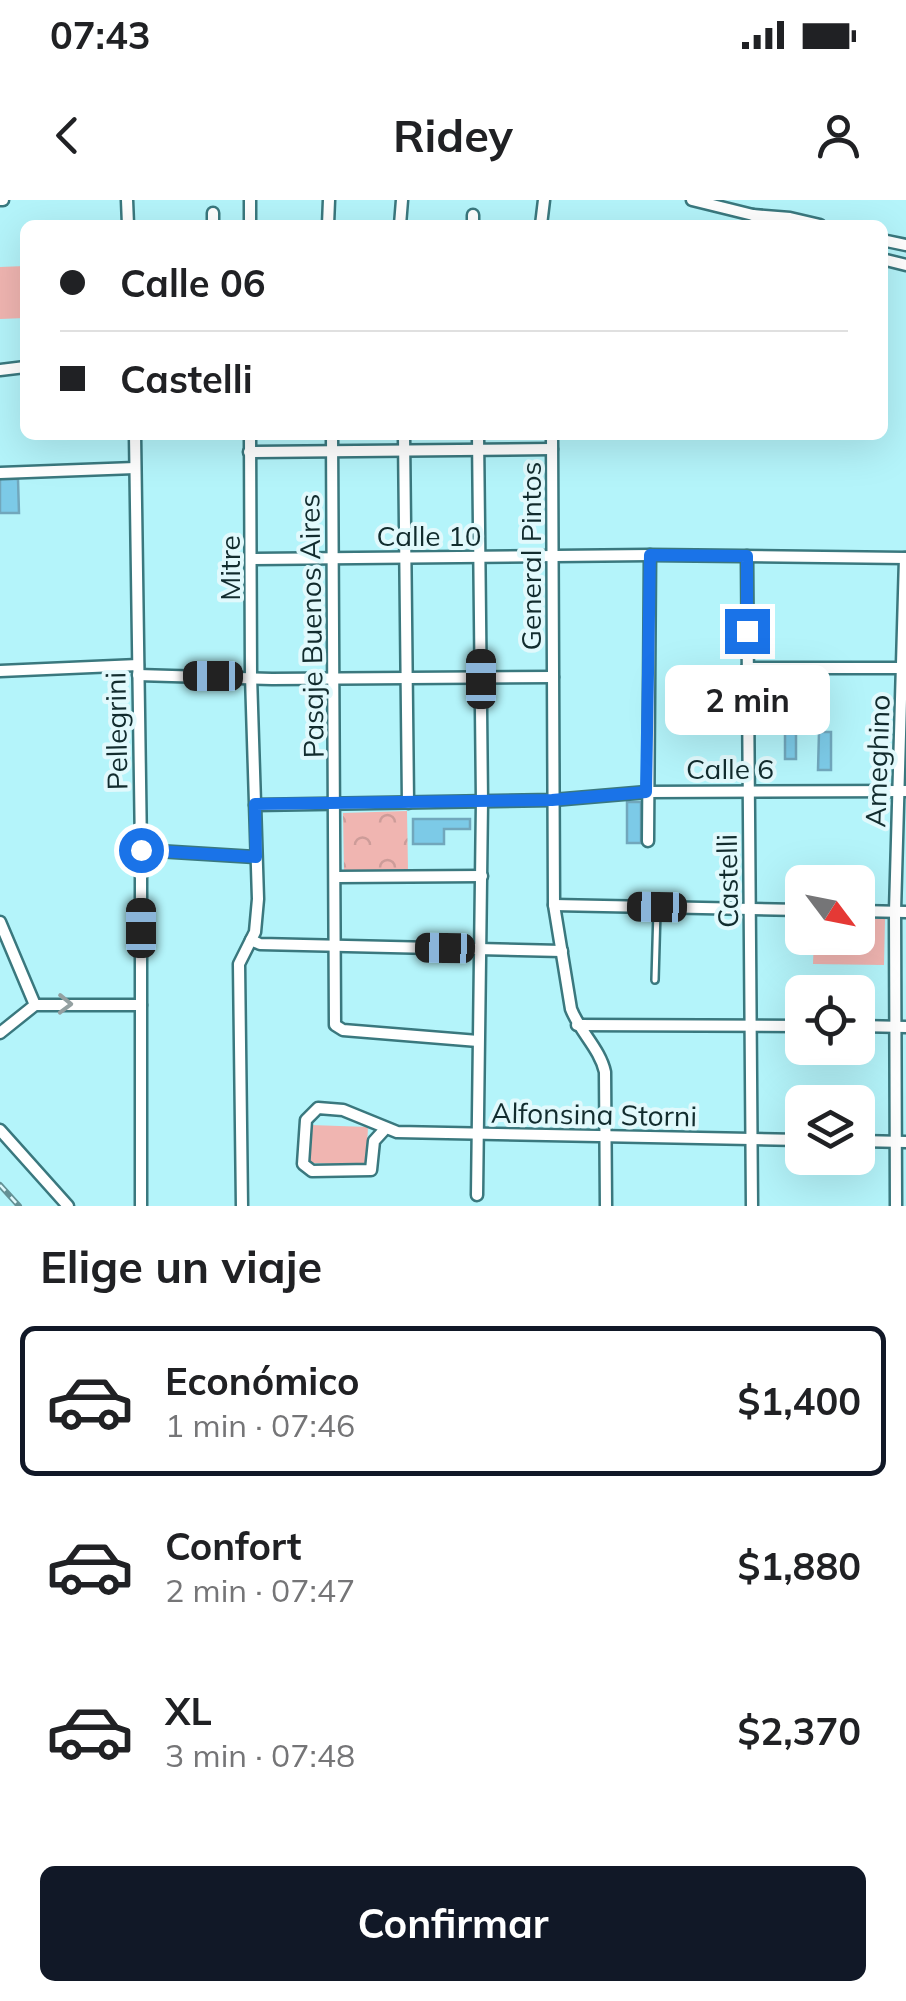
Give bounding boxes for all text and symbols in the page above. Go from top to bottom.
text: 07:43 [50,11,151,59]
text: Ridey [393,107,513,163]
icon: back [40,108,95,163]
icon: person [811,108,866,163]
text: Calle 06 [120,259,266,307]
text: Castelli [120,355,253,403]
street label: General Pintos [513,462,548,650]
street label: Pasaje Buenos Aires [291,493,331,759]
street label: Calle 10 [377,518,481,553]
street label: Mitre [212,535,247,601]
route end [725,609,770,654]
car [466,649,496,709]
car [183,661,243,691]
callout: 2 min [664,666,830,736]
street label: Pellegrini [97,672,135,790]
text: 2 min [705,680,790,720]
street label: Ameghino [857,694,897,828]
street label: Calle 6 [686,751,774,786]
route start [119,828,164,873]
street label: Castelli [709,834,745,928]
north arrow [785,865,875,955]
map controls [785,865,875,1175]
car [627,891,687,923]
car [126,898,156,958]
car [415,932,475,964]
button: locate [785,975,875,1065]
one-way arrow [58,993,74,1015]
button: layers [785,1085,875,1175]
street label: Alfonsina Storni [491,1095,697,1133]
text: Elige un viaje [40,1238,322,1294]
icon: car [45,1356,135,1446]
text: Económico [165,1357,360,1405]
text: $1,400 [738,1377,861,1425]
text: 1 min · 07:46 [165,1405,355,1445]
icon: car [45,1521,135,1611]
text: Confort [165,1522,302,1570]
text: $1,880 [738,1542,861,1590]
text: 2 min · 07:47 [165,1570,355,1610]
icon: car [45,1686,135,1776]
text: XL [165,1687,212,1735]
text: $2,370 [738,1707,861,1755]
text: 3 min · 07:48 [165,1735,355,1775]
button: Confirmar [40,1866,866,1981]

